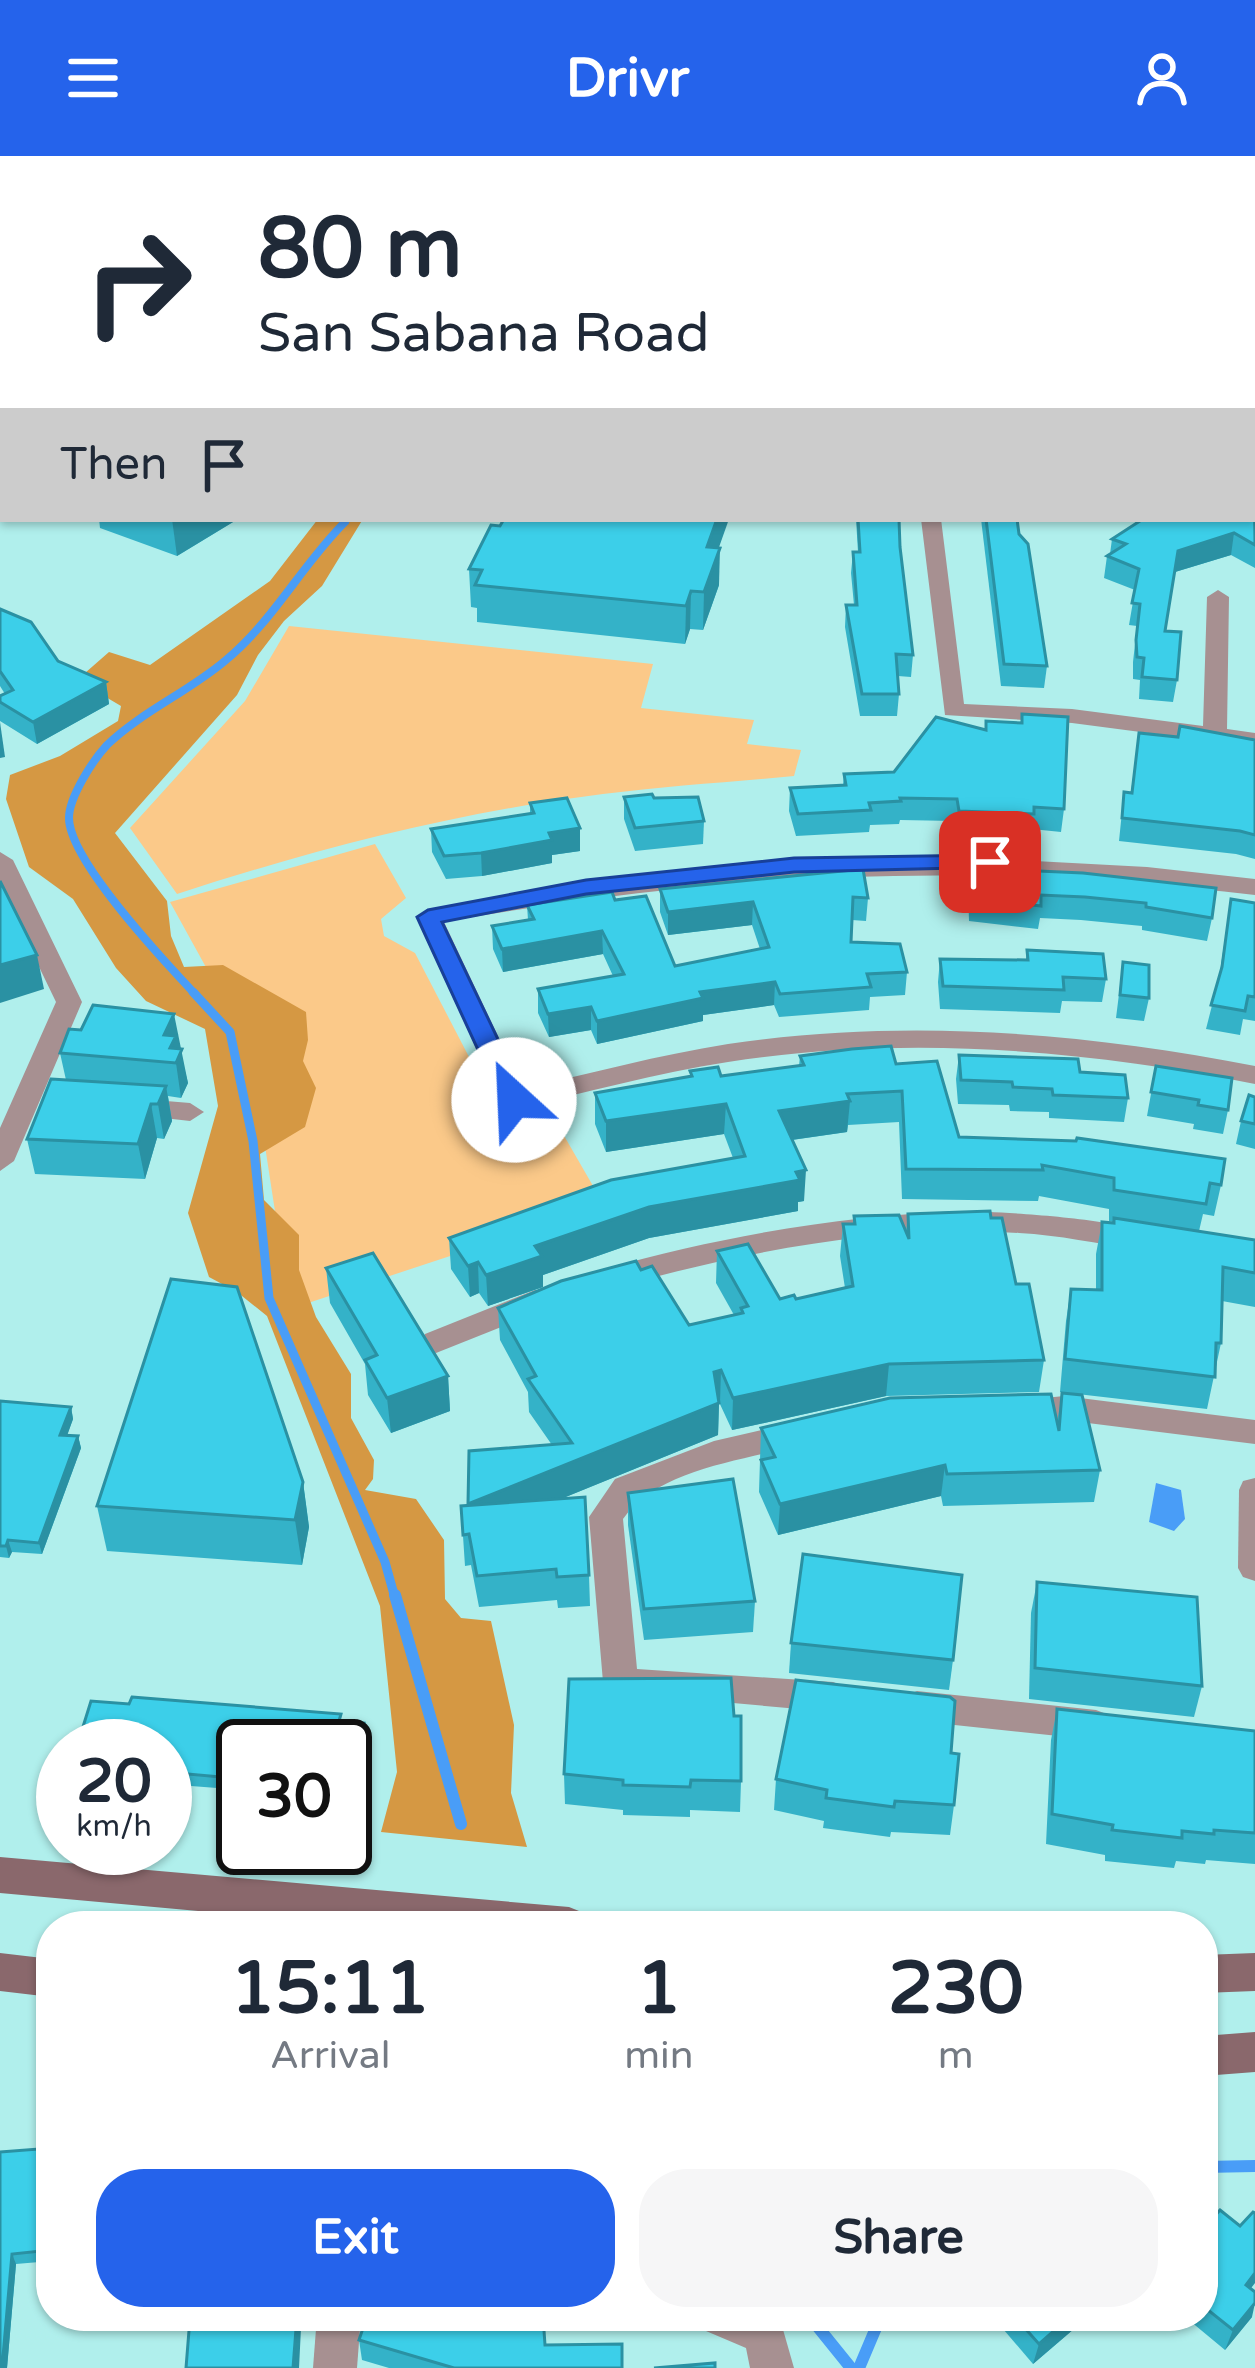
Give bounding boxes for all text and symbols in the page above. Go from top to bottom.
icon: menu [60,45,126,111]
icon: person [1129,45,1195,111]
text: Drivr [566,46,689,111]
text: 80 m [258,199,462,300]
icon: right [60,204,216,360]
text: San Sabana Road [258,301,710,366]
icon: arrive [191,432,257,498]
text: Then [60,438,167,492]
pin [939,811,1041,913]
icon: arrive [957,829,1023,895]
position arrow [451,1037,577,1163]
speed limit sign: 30 [216,1719,372,1875]
text: 20 [76,1746,152,1818]
text: km/h [76,1808,152,1845]
text: 15:11 [230,1946,430,2033]
text: 1 [636,1946,682,2033]
text: 230 [888,1946,1024,2033]
text: Arrival [270,2032,390,2079]
text: min [624,2032,694,2079]
text: m [938,2032,974,2079]
button: Exit [96,2169,615,2307]
button: Share [639,2169,1158,2307]

